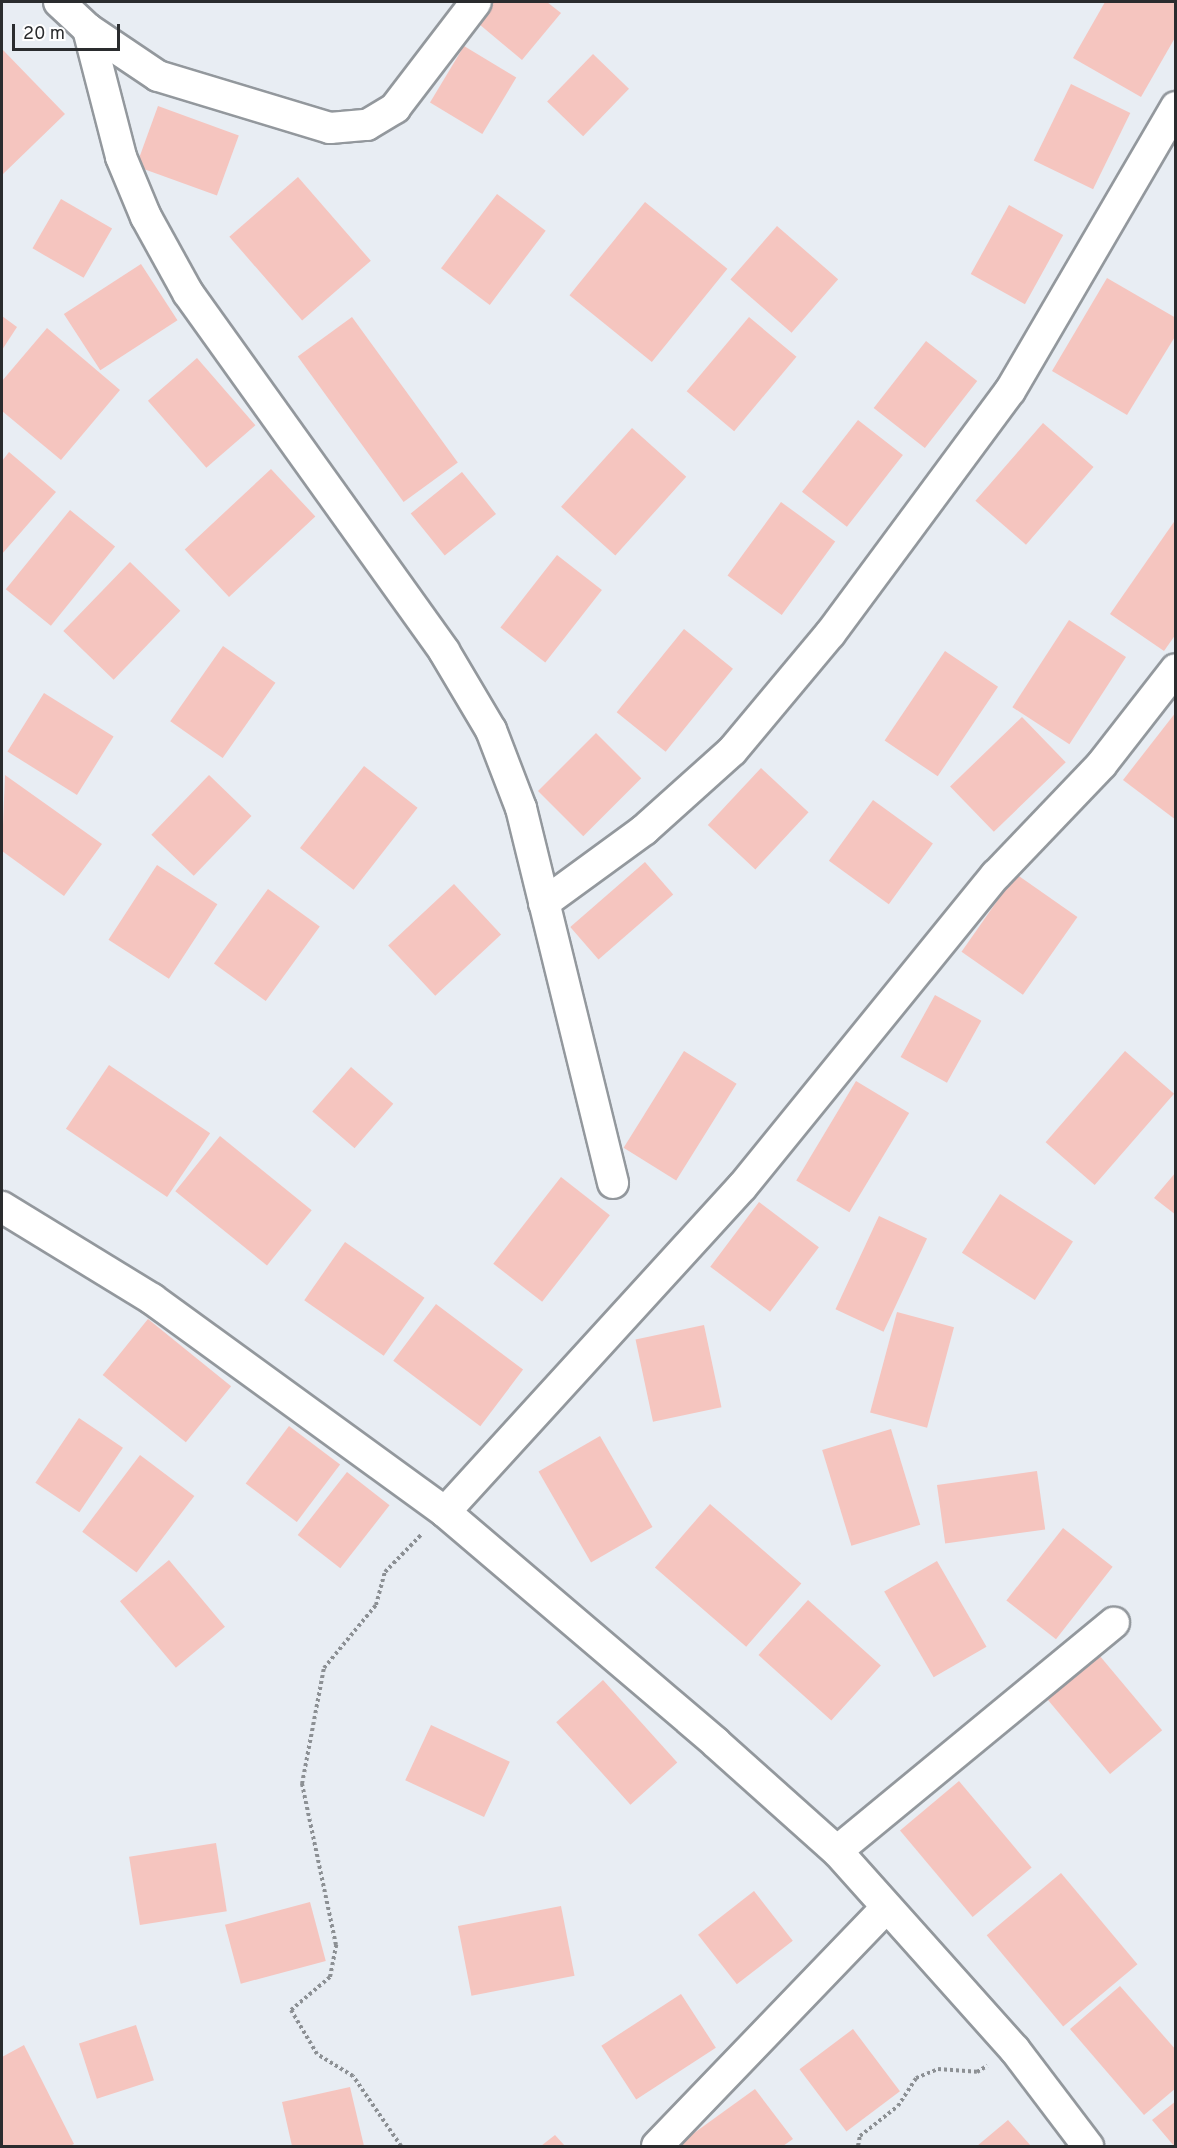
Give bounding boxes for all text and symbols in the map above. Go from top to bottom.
scale bar [15,12,123,50]
text: 20 m [23,23,65,46]

